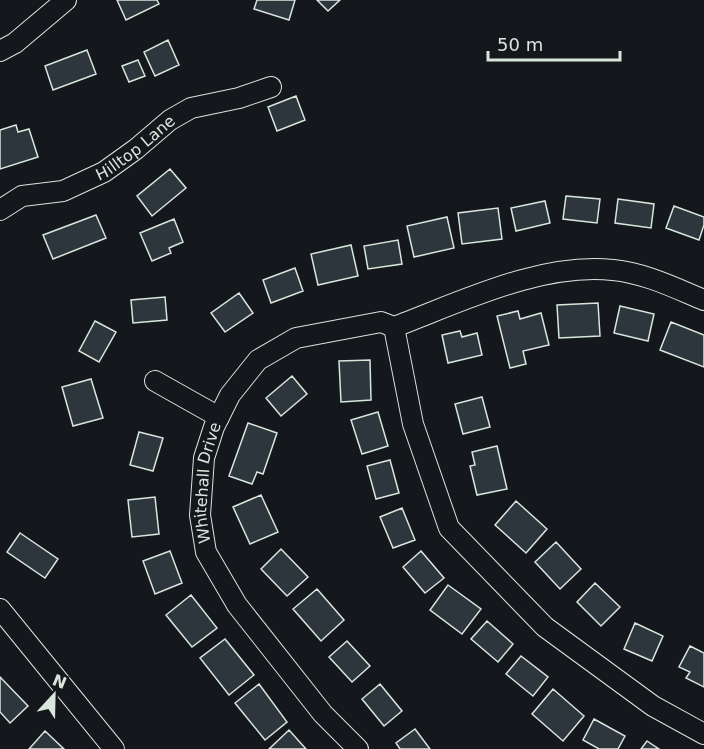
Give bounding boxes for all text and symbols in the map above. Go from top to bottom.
scale bar [488,24,620,62]
text: 50 m [497,34,543,55]
street label: Hilltop Lane [93,111,179,185]
street label: Whitehall Drive [191,420,225,545]
north arrow [24,665,84,725]
text: N [50,670,69,693]

